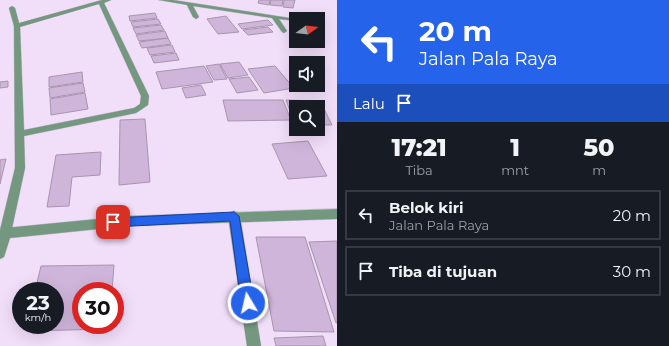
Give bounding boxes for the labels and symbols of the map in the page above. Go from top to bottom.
north arrow [289,12,325,48]
pin [96,205,130,239]
speed limit sign: 30 [72,282,124,334]
position arrow [227,282,269,324]

